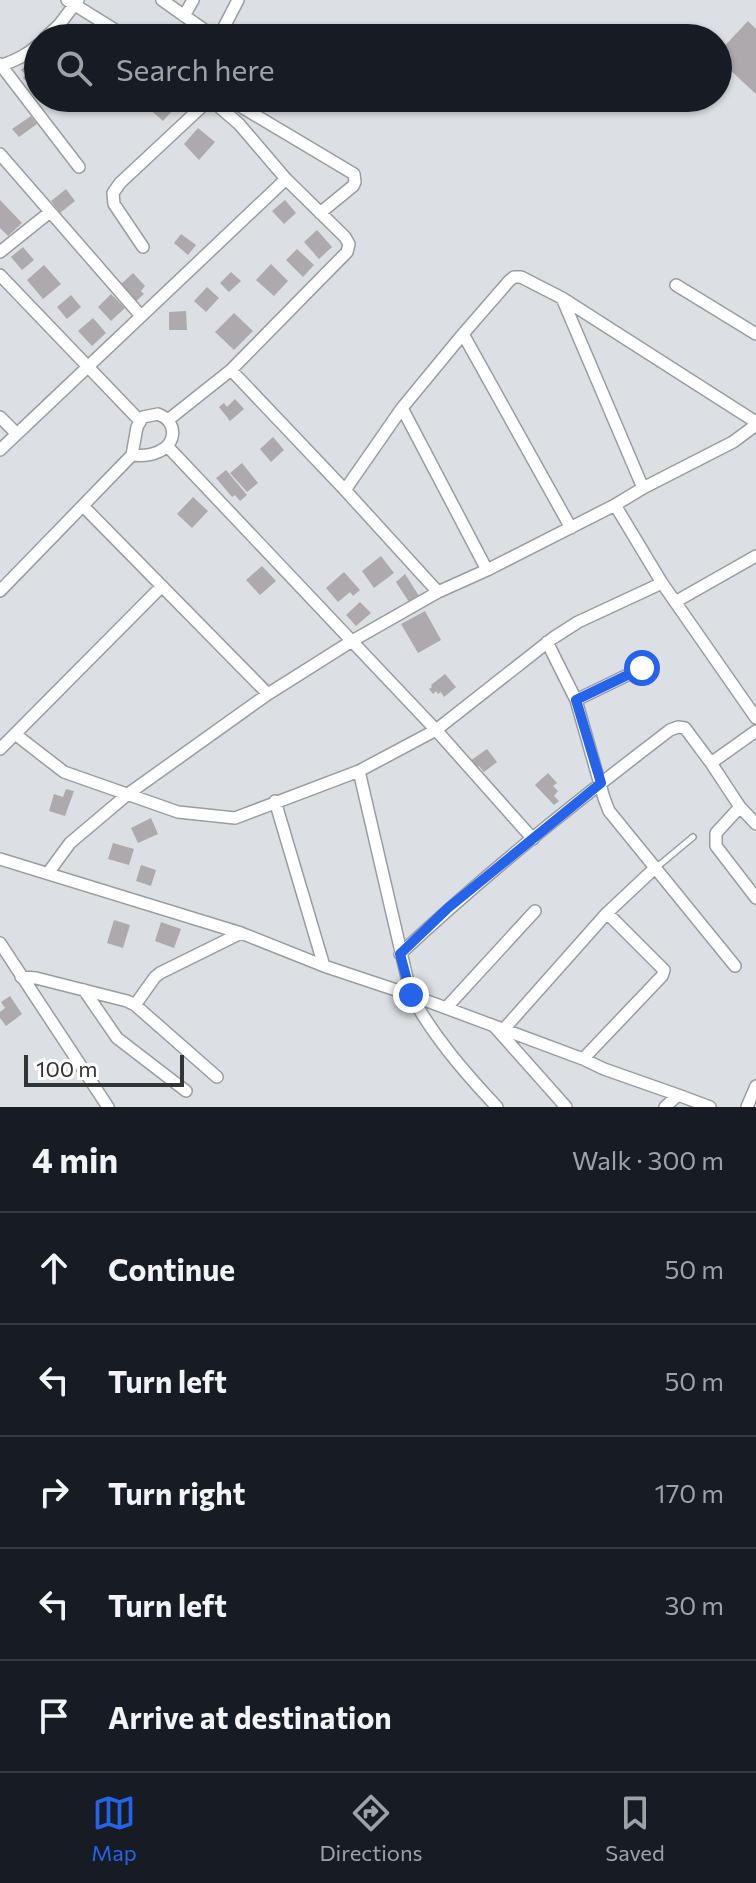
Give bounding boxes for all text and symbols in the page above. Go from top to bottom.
search box [24,24,732,112]
icon: search [52,46,96,90]
text: Search here [116,50,275,87]
route start [624,650,660,686]
route end [393,977,429,1013]
scale bar [24,1051,184,1087]
text: 100 m [36,1055,98,1082]
text: 4 min [32,1138,118,1180]
text: Walk · 300 m [572,1144,724,1175]
icon: ahead [32,1246,76,1290]
text: Continue [108,1250,235,1287]
text: 50 m [664,1253,724,1284]
icon: left [32,1358,76,1402]
text: Turn left [108,1362,227,1399]
text: 50 m [664,1365,724,1396]
icon: right [32,1470,76,1514]
text: Turn right [108,1474,245,1511]
text: 170 m [655,1477,724,1508]
icon: left [32,1582,76,1626]
text: Turn left [108,1586,227,1623]
text: 30 m [665,1589,724,1620]
icon: arrive [32,1694,76,1738]
text: Arrive at destination [108,1698,392,1735]
tab: Map [91,1791,137,1866]
tab: Directions [319,1791,423,1866]
tab: Saved [605,1791,665,1866]

